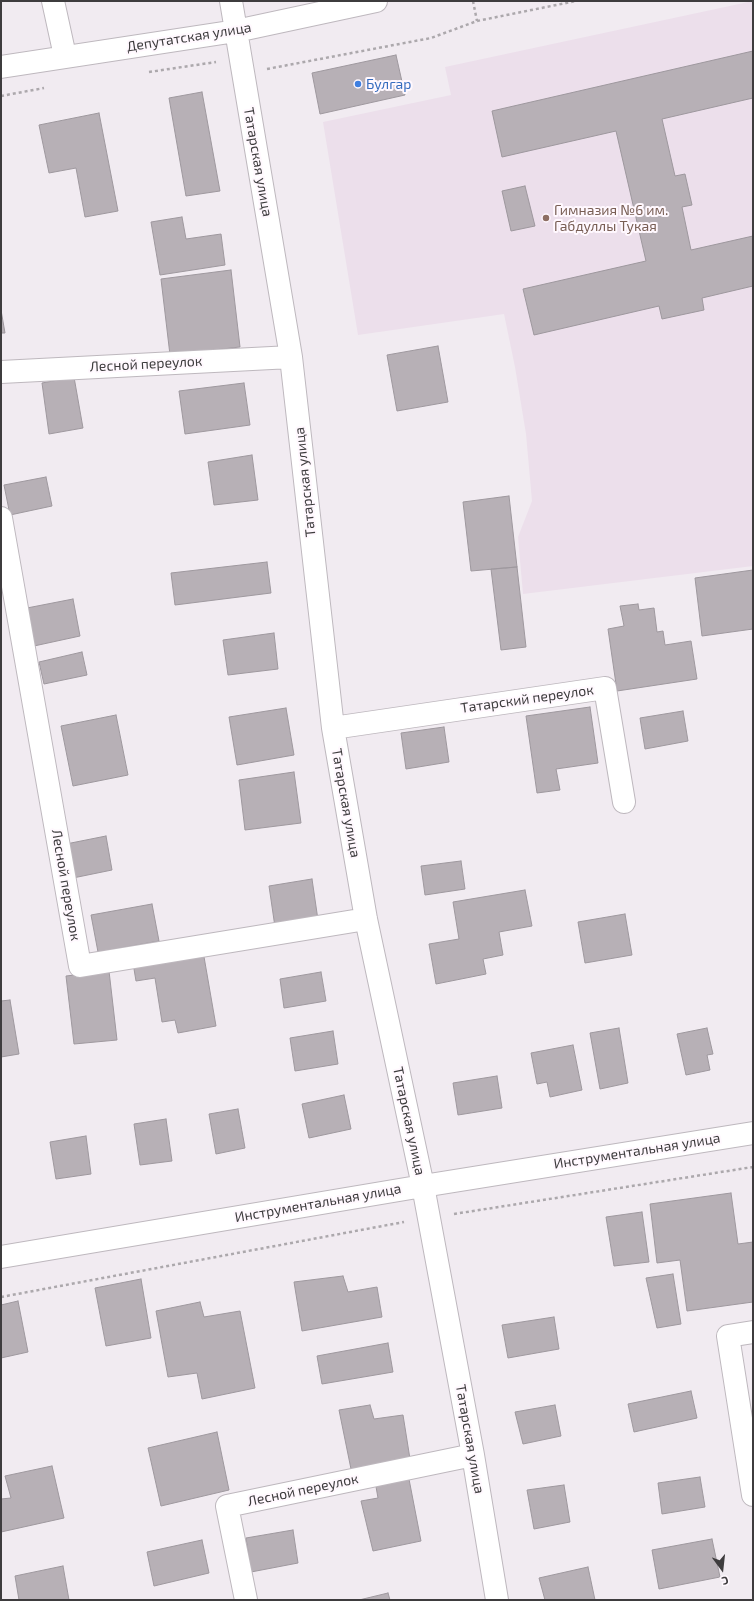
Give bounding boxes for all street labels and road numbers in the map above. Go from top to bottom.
street label: Депутатская улица [125,19,253,55]
street label: Татарская улица [240,106,276,218]
street label: Лесной переулок [89,353,203,375]
street label: Татарская улица [291,426,319,538]
street label: Татарский переулок [459,681,595,717]
street label: Татарская улица [328,747,364,859]
street label: Лесной переулок [48,828,84,942]
street label: Татарская улица [389,1065,429,1177]
street label: Инструментальная улица [552,1130,722,1172]
street label: Инструментальная улица [234,1180,402,1226]
street label: Татарская улица [452,1383,488,1495]
street label: Лесной переулок [246,1470,360,1510]

